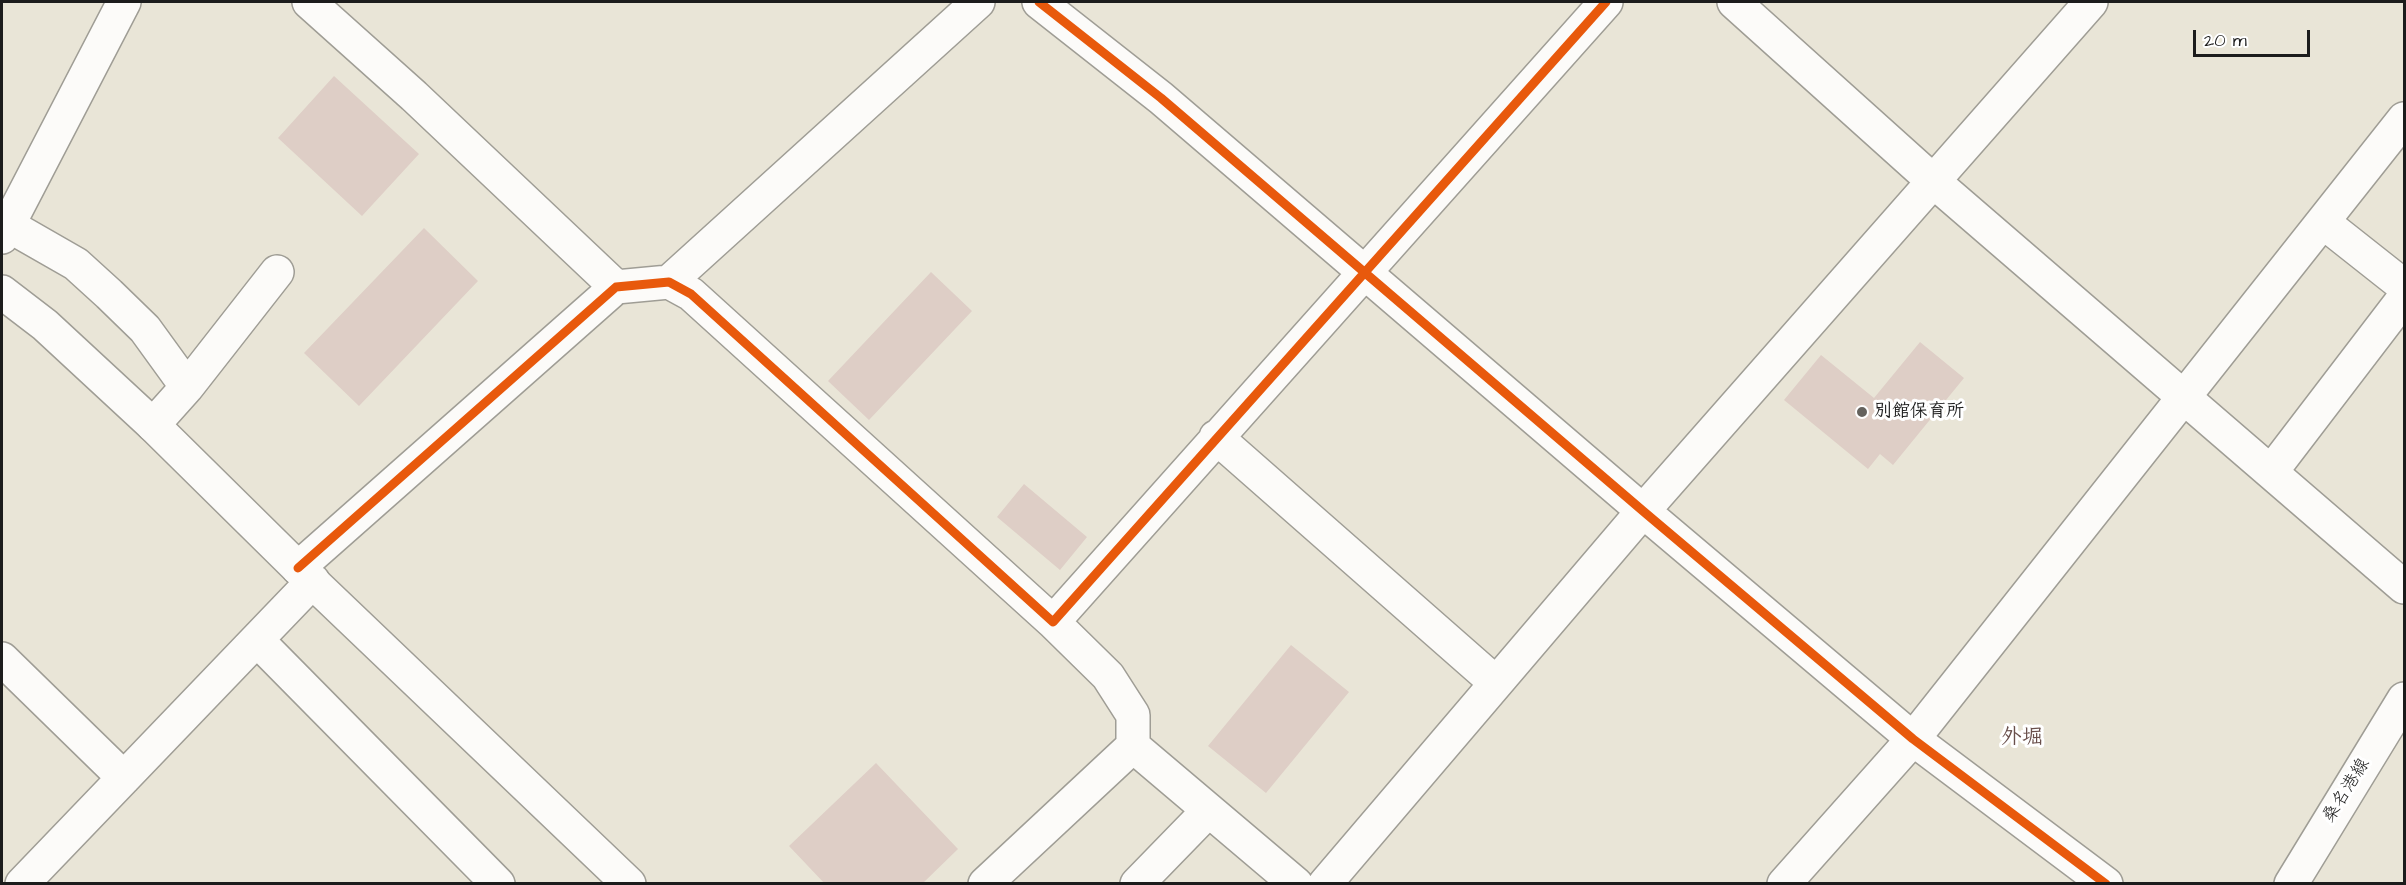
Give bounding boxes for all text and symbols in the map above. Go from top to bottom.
scale bar [2196,18,2313,56]
text: 20 m [2204,28,2247,53]
place label: 別館保育所 [1874,401,1964,423]
marker: 別館保育所 [1855,405,1869,419]
district label: 外堀 [2001,726,2043,752]
street label: 桑名港線 [2319,755,2375,827]

